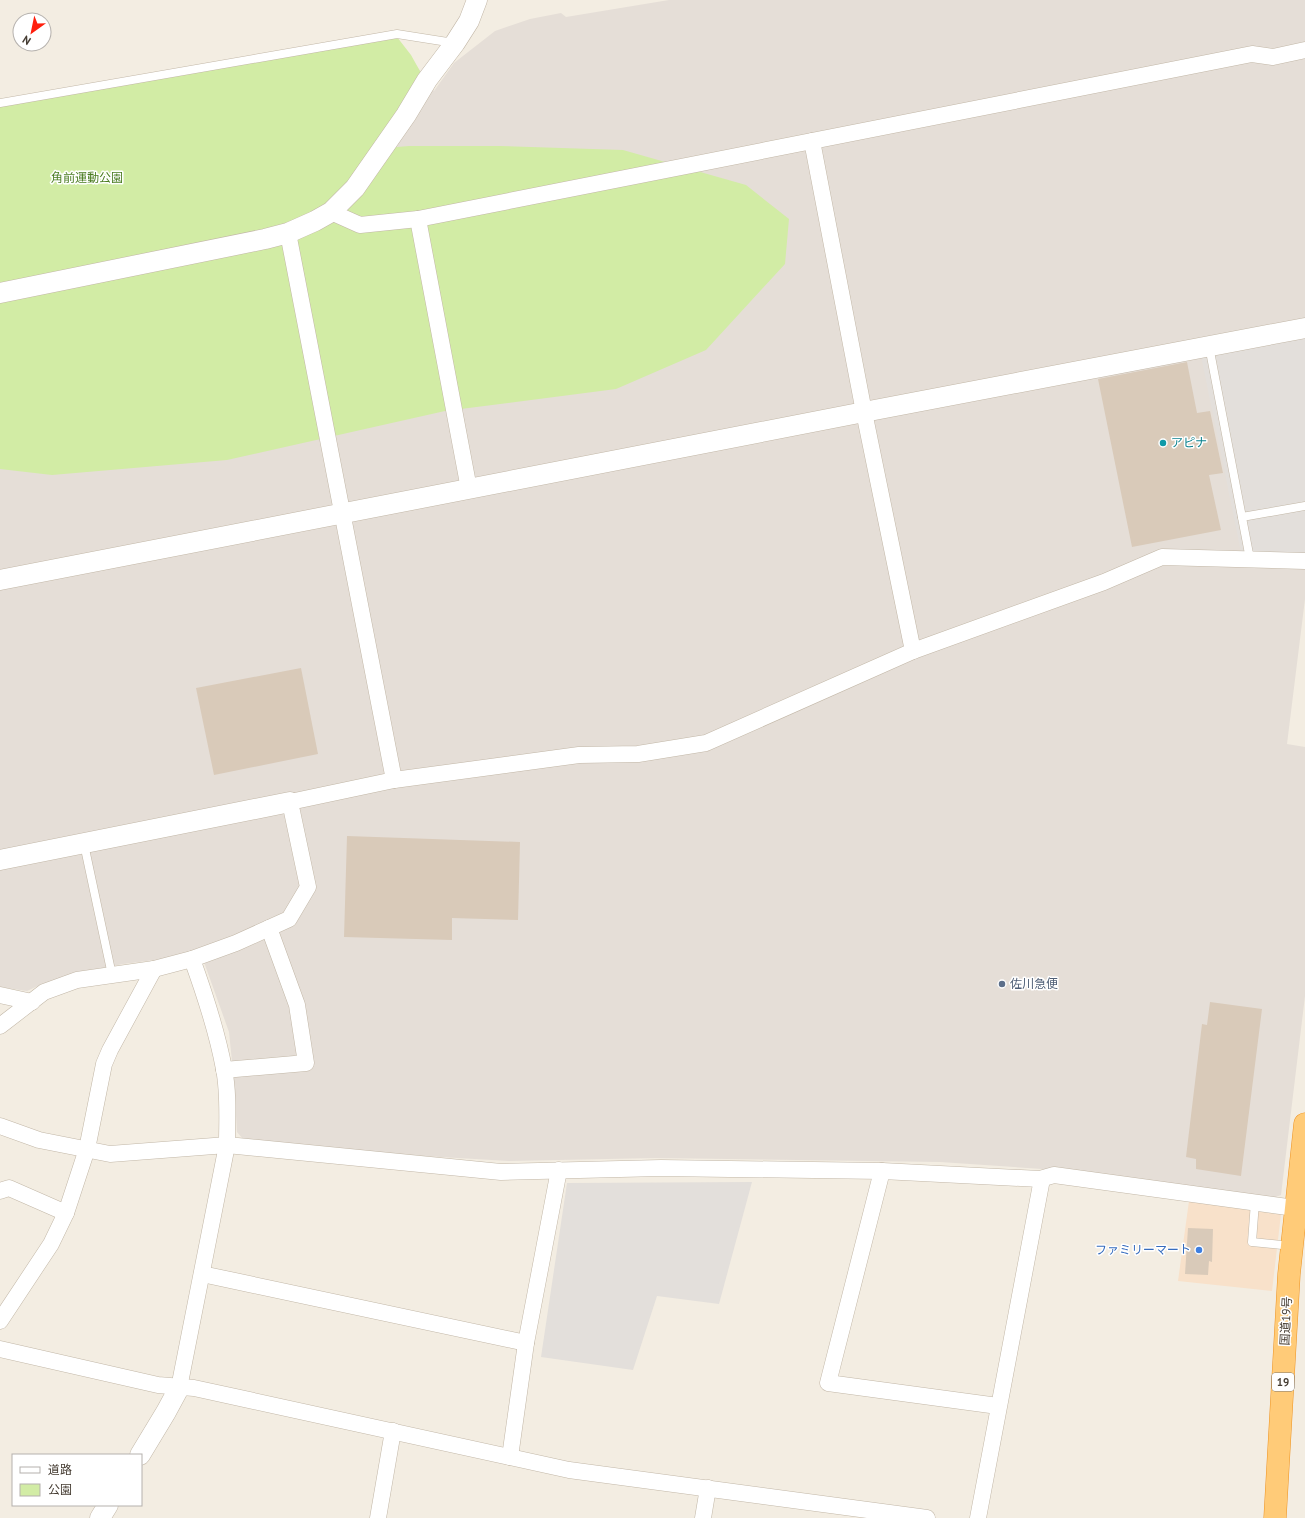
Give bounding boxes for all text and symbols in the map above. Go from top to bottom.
north arrow [12,12,52,52]
text: N [20,33,33,48]
park label: 角前運動公園 [51,170,123,185]
place label: アピナ [1171,435,1207,450]
marker: アピナ [1158,438,1168,448]
place label: 佐川急便 [1010,976,1058,991]
marker: 佐川急便 [997,979,1007,989]
place label: ファミリーマート [1095,1242,1191,1257]
marker: ファミリーマート [1194,1245,1204,1255]
street label: 国道19号 [1277,1296,1294,1346]
road number: 19 [1272,1373,1294,1391]
legend [12,1454,142,1506]
text: 道路 [48,1462,72,1477]
text: 公園 [48,1482,72,1497]

